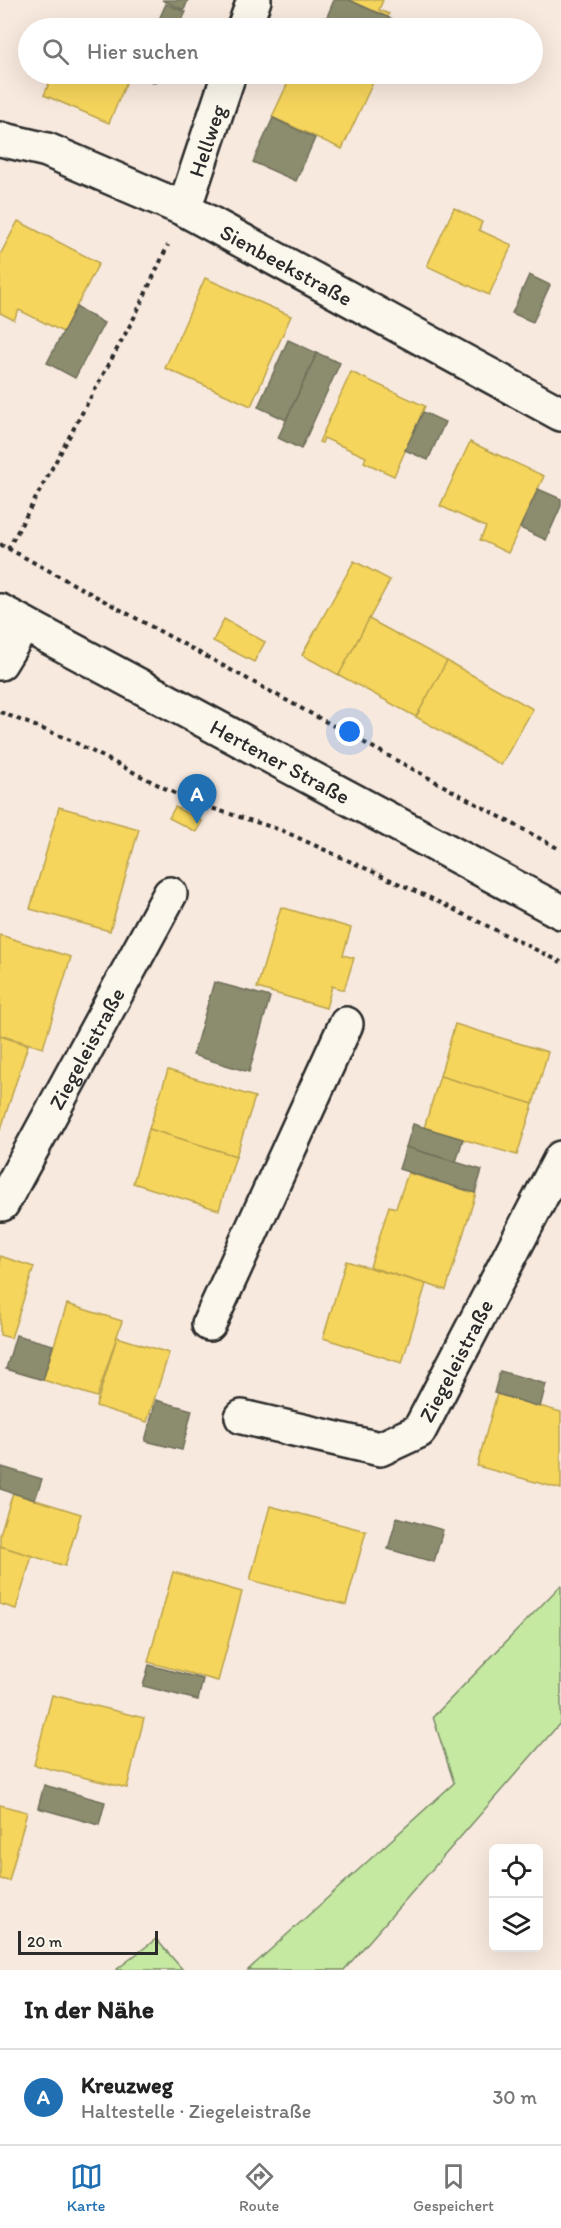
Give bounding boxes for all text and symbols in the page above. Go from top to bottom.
search box [18,18,543,84]
icon: search [39,35,72,68]
text: Hier suchen [87,38,198,65]
street label: Hellweg [183,100,232,181]
street label: Sienbeekstraße [215,218,357,312]
street label: Hertener Straße [205,713,355,810]
your location [335,717,364,746]
pin: A [178,774,216,824]
street label: Ziegeleistraße [43,983,131,1114]
street label: Ziegeleistraße [413,1295,499,1427]
map controls [489,1844,543,1952]
button: locate [489,1844,543,1898]
button: layers [489,1898,543,1952]
scale bar [18,1928,158,1956]
text: 20 m [27,1932,62,1951]
text: In der Nähe [24,1993,154,2025]
text: Kreuzweg [81,2072,173,2099]
text: A [37,2085,50,2109]
text: 30 m [492,2085,537,2109]
text: Haltestelle · Ziegeleistraße [81,2099,311,2123]
tab: Karte [67,2160,105,2215]
tab: Route [239,2160,279,2215]
tab: Gespeichert [413,2160,494,2215]

